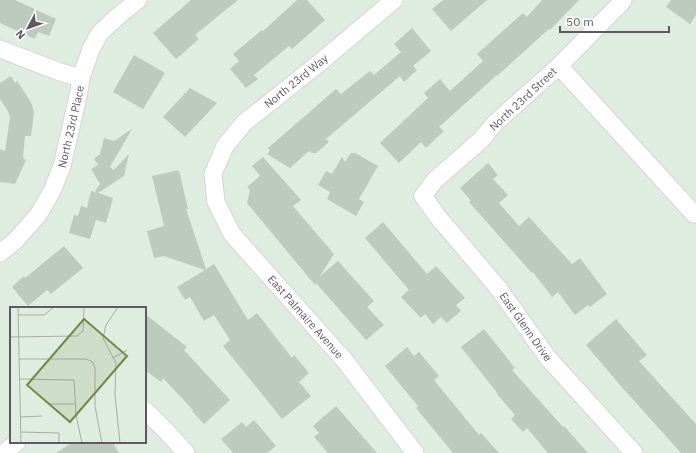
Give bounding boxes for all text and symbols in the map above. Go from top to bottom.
north arrow [8,8,48,48]
scale bar [560,8,669,34]
text: 50 m [566,14,594,29]
text: N [13,27,28,42]
street label: North 23rd Way [261,51,331,111]
street label: North 23rd Street [486,64,560,134]
street label: North 23rd Place [55,85,87,169]
street label: East Palmaire Avenue [265,272,346,361]
street label: East Glenn Drive [496,289,555,364]
inset map [10,307,146,443]

